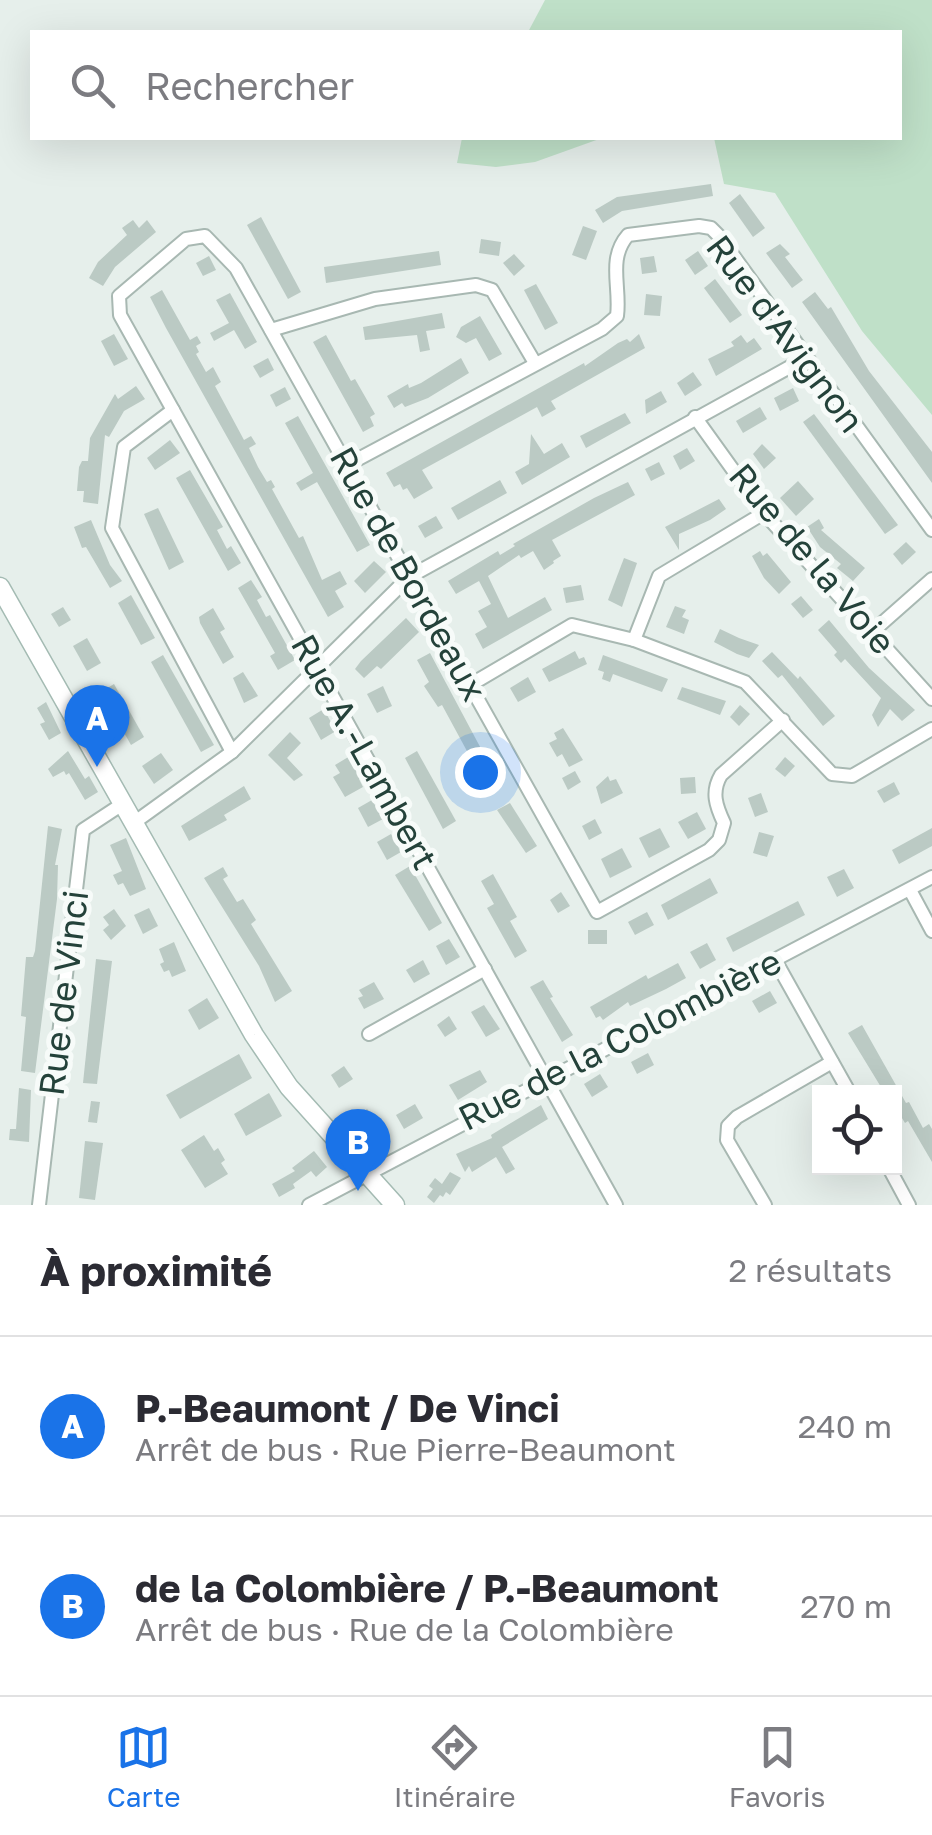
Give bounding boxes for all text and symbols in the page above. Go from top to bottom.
search box [30,30,902,140]
icon: search [65,58,120,113]
text: Rechercher [145,63,354,108]
street label: Rue d'Avignon [698,227,873,440]
street label: Rue de Bordeaux [322,439,496,708]
street label: Rue de la Voie [721,455,905,662]
street label: Rue A.-Lambert [283,627,447,876]
pin: A [64,684,130,767]
your location [455,747,506,798]
street label: Rue de Vinci [30,888,96,1098]
street label: Rue de la Colombière [451,940,788,1139]
map controls [812,1085,902,1175]
button: locate [812,1085,902,1175]
pin: B [326,1108,390,1191]
text: À proximité [40,1245,272,1295]
text: 2 résultats [728,1251,892,1289]
text: P.-Beaumont / De Vinci [135,1385,560,1430]
text: A [61,1407,84,1445]
text: 240 m [798,1407,892,1445]
text: Arrêt de bus · Rue Pierre-Beaumont [135,1430,676,1468]
text: de la Colombière / P.-Beaumont [135,1565,719,1610]
text: B [61,1587,84,1625]
text: 270 m [800,1587,892,1625]
text: Arrêt de bus · Rue de la Colombière [135,1610,674,1648]
tab: Carte [107,1720,180,1813]
tab: Itinéraire [394,1720,516,1813]
tab: Favoris [729,1720,825,1813]

